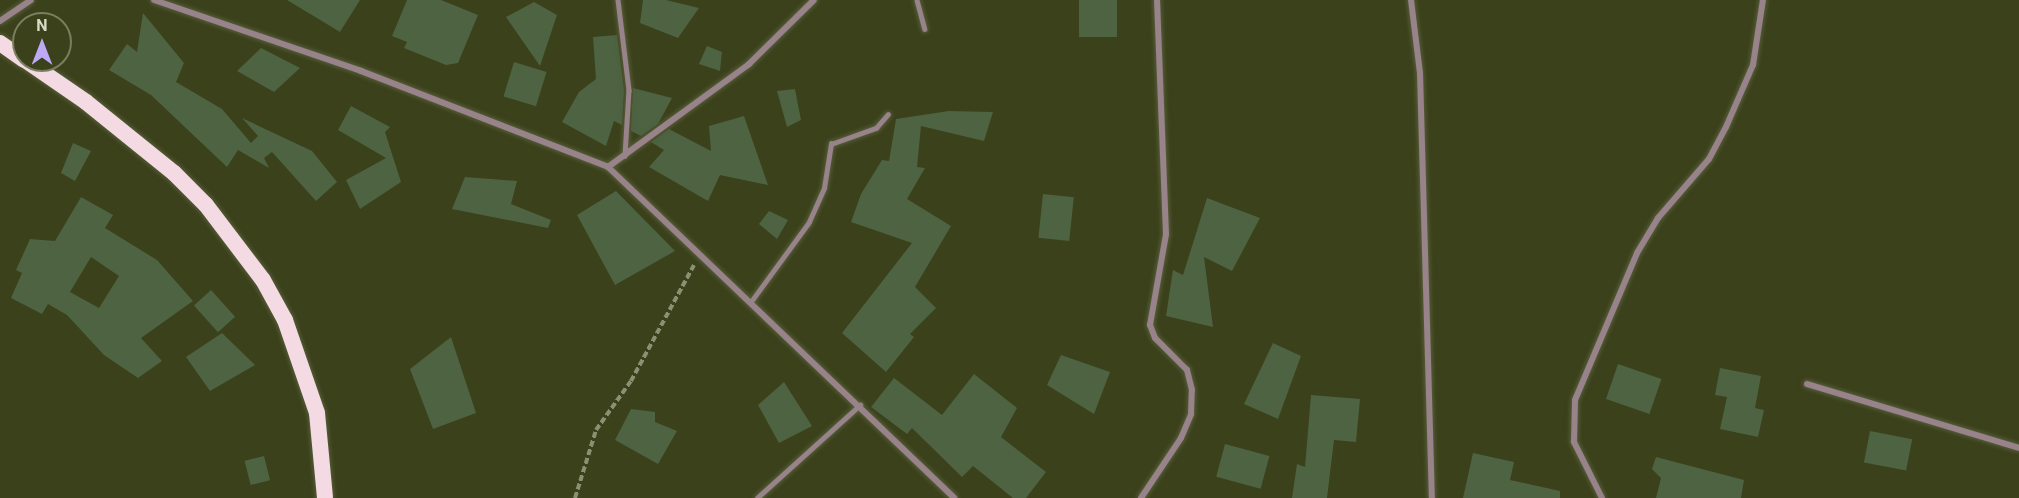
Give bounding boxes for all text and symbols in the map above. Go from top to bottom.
north arrow [12,12,72,72]
text: N [36,16,48,35]

